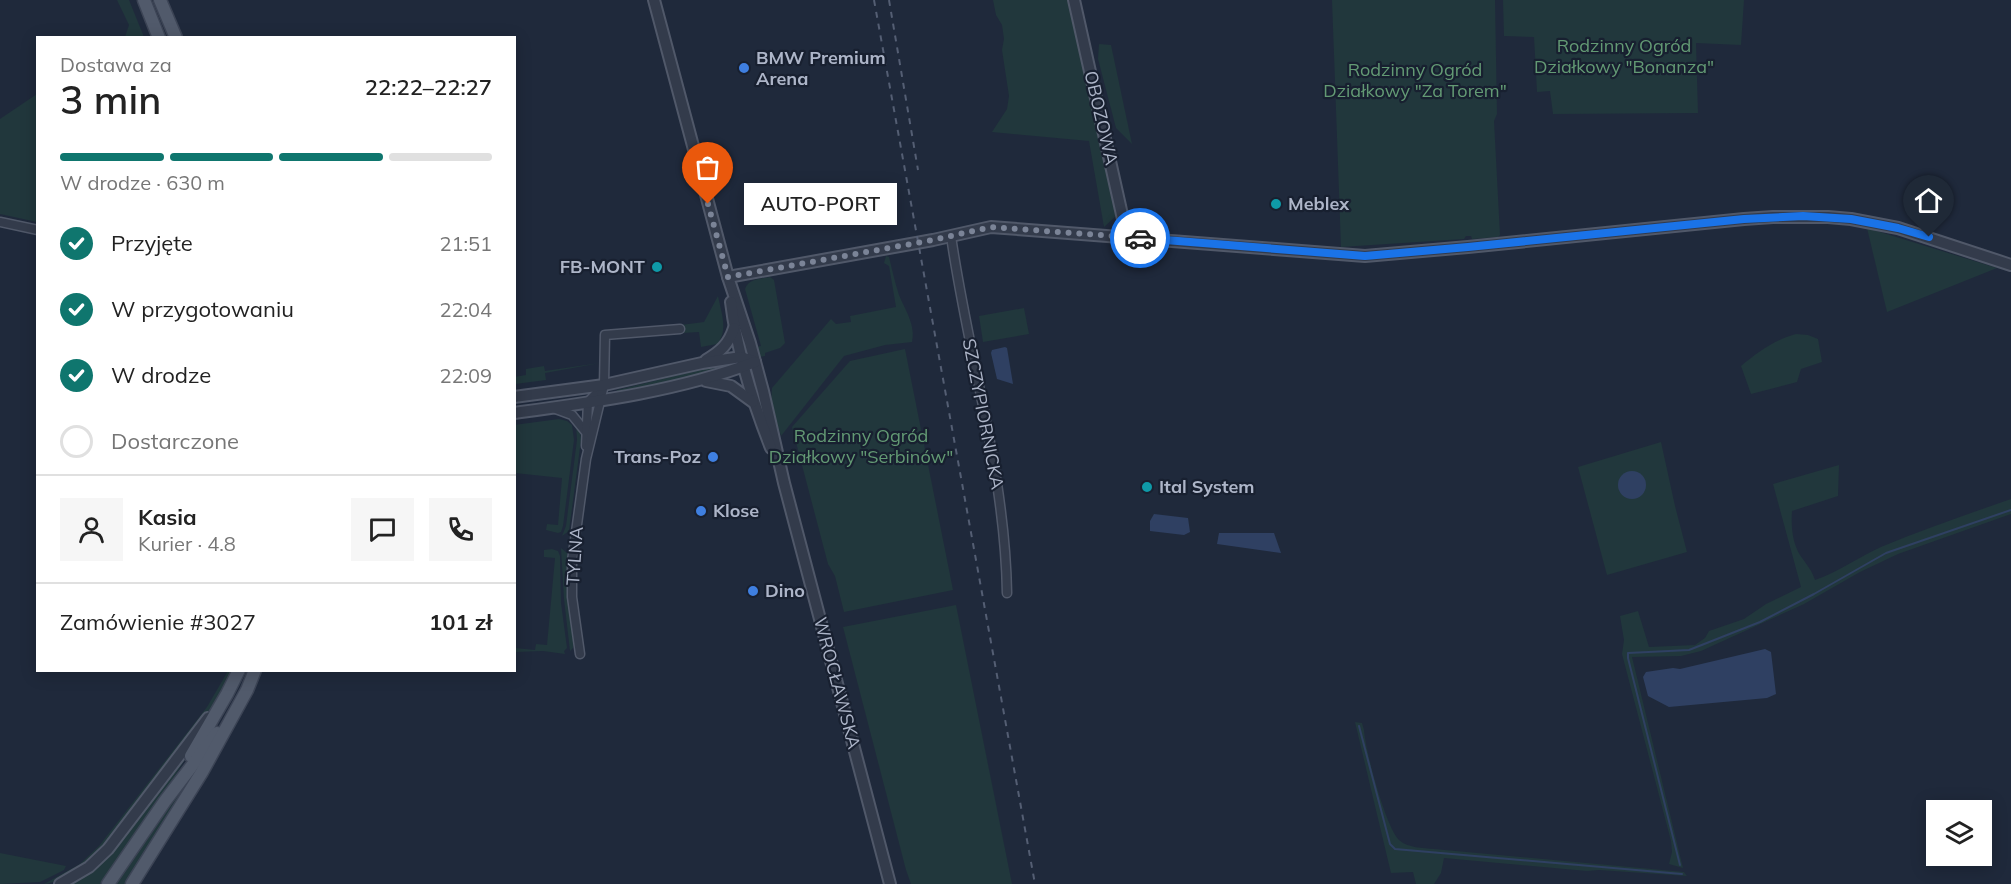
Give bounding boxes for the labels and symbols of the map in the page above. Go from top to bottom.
park label: Rodzinny Ogród Działkowy "Bonanza" [1534,34,1714,78]
place label: BMW Premium Arena [756,46,886,90]
park label: Rodzinny Ogród Działkowy "Za Torem" [1323,58,1507,102]
marker: BMW Premium Arena [737,61,751,75]
street label: OBOZOWA [1079,68,1124,167]
pin [682,142,733,204]
pin [1903,175,1954,237]
callout: AUTO-PORT [744,183,897,225]
place label: Meblex [1288,192,1350,215]
marker: Meblex [1269,197,1283,211]
courier [1110,208,1170,268]
place label: FB-MONT [560,255,645,278]
marker: FB-MONT [650,260,664,274]
street label: SZCZYPIORNICKA [958,337,1009,491]
park label: Rodzinny Ogród Działkowy "Serbinów" [769,424,953,468]
place label: Trans-Poz [614,445,701,468]
marker: Trans-Poz [706,450,720,464]
place label: Ital System [1159,475,1255,498]
marker: Ital System [1140,480,1154,494]
place label: Klose [713,499,759,522]
marker: Klose [694,504,708,518]
street label: TYLNA [561,526,588,586]
place label: Dino [765,579,805,602]
marker: Dino [746,584,760,598]
street label: WROCŁAWSKA [809,614,866,751]

